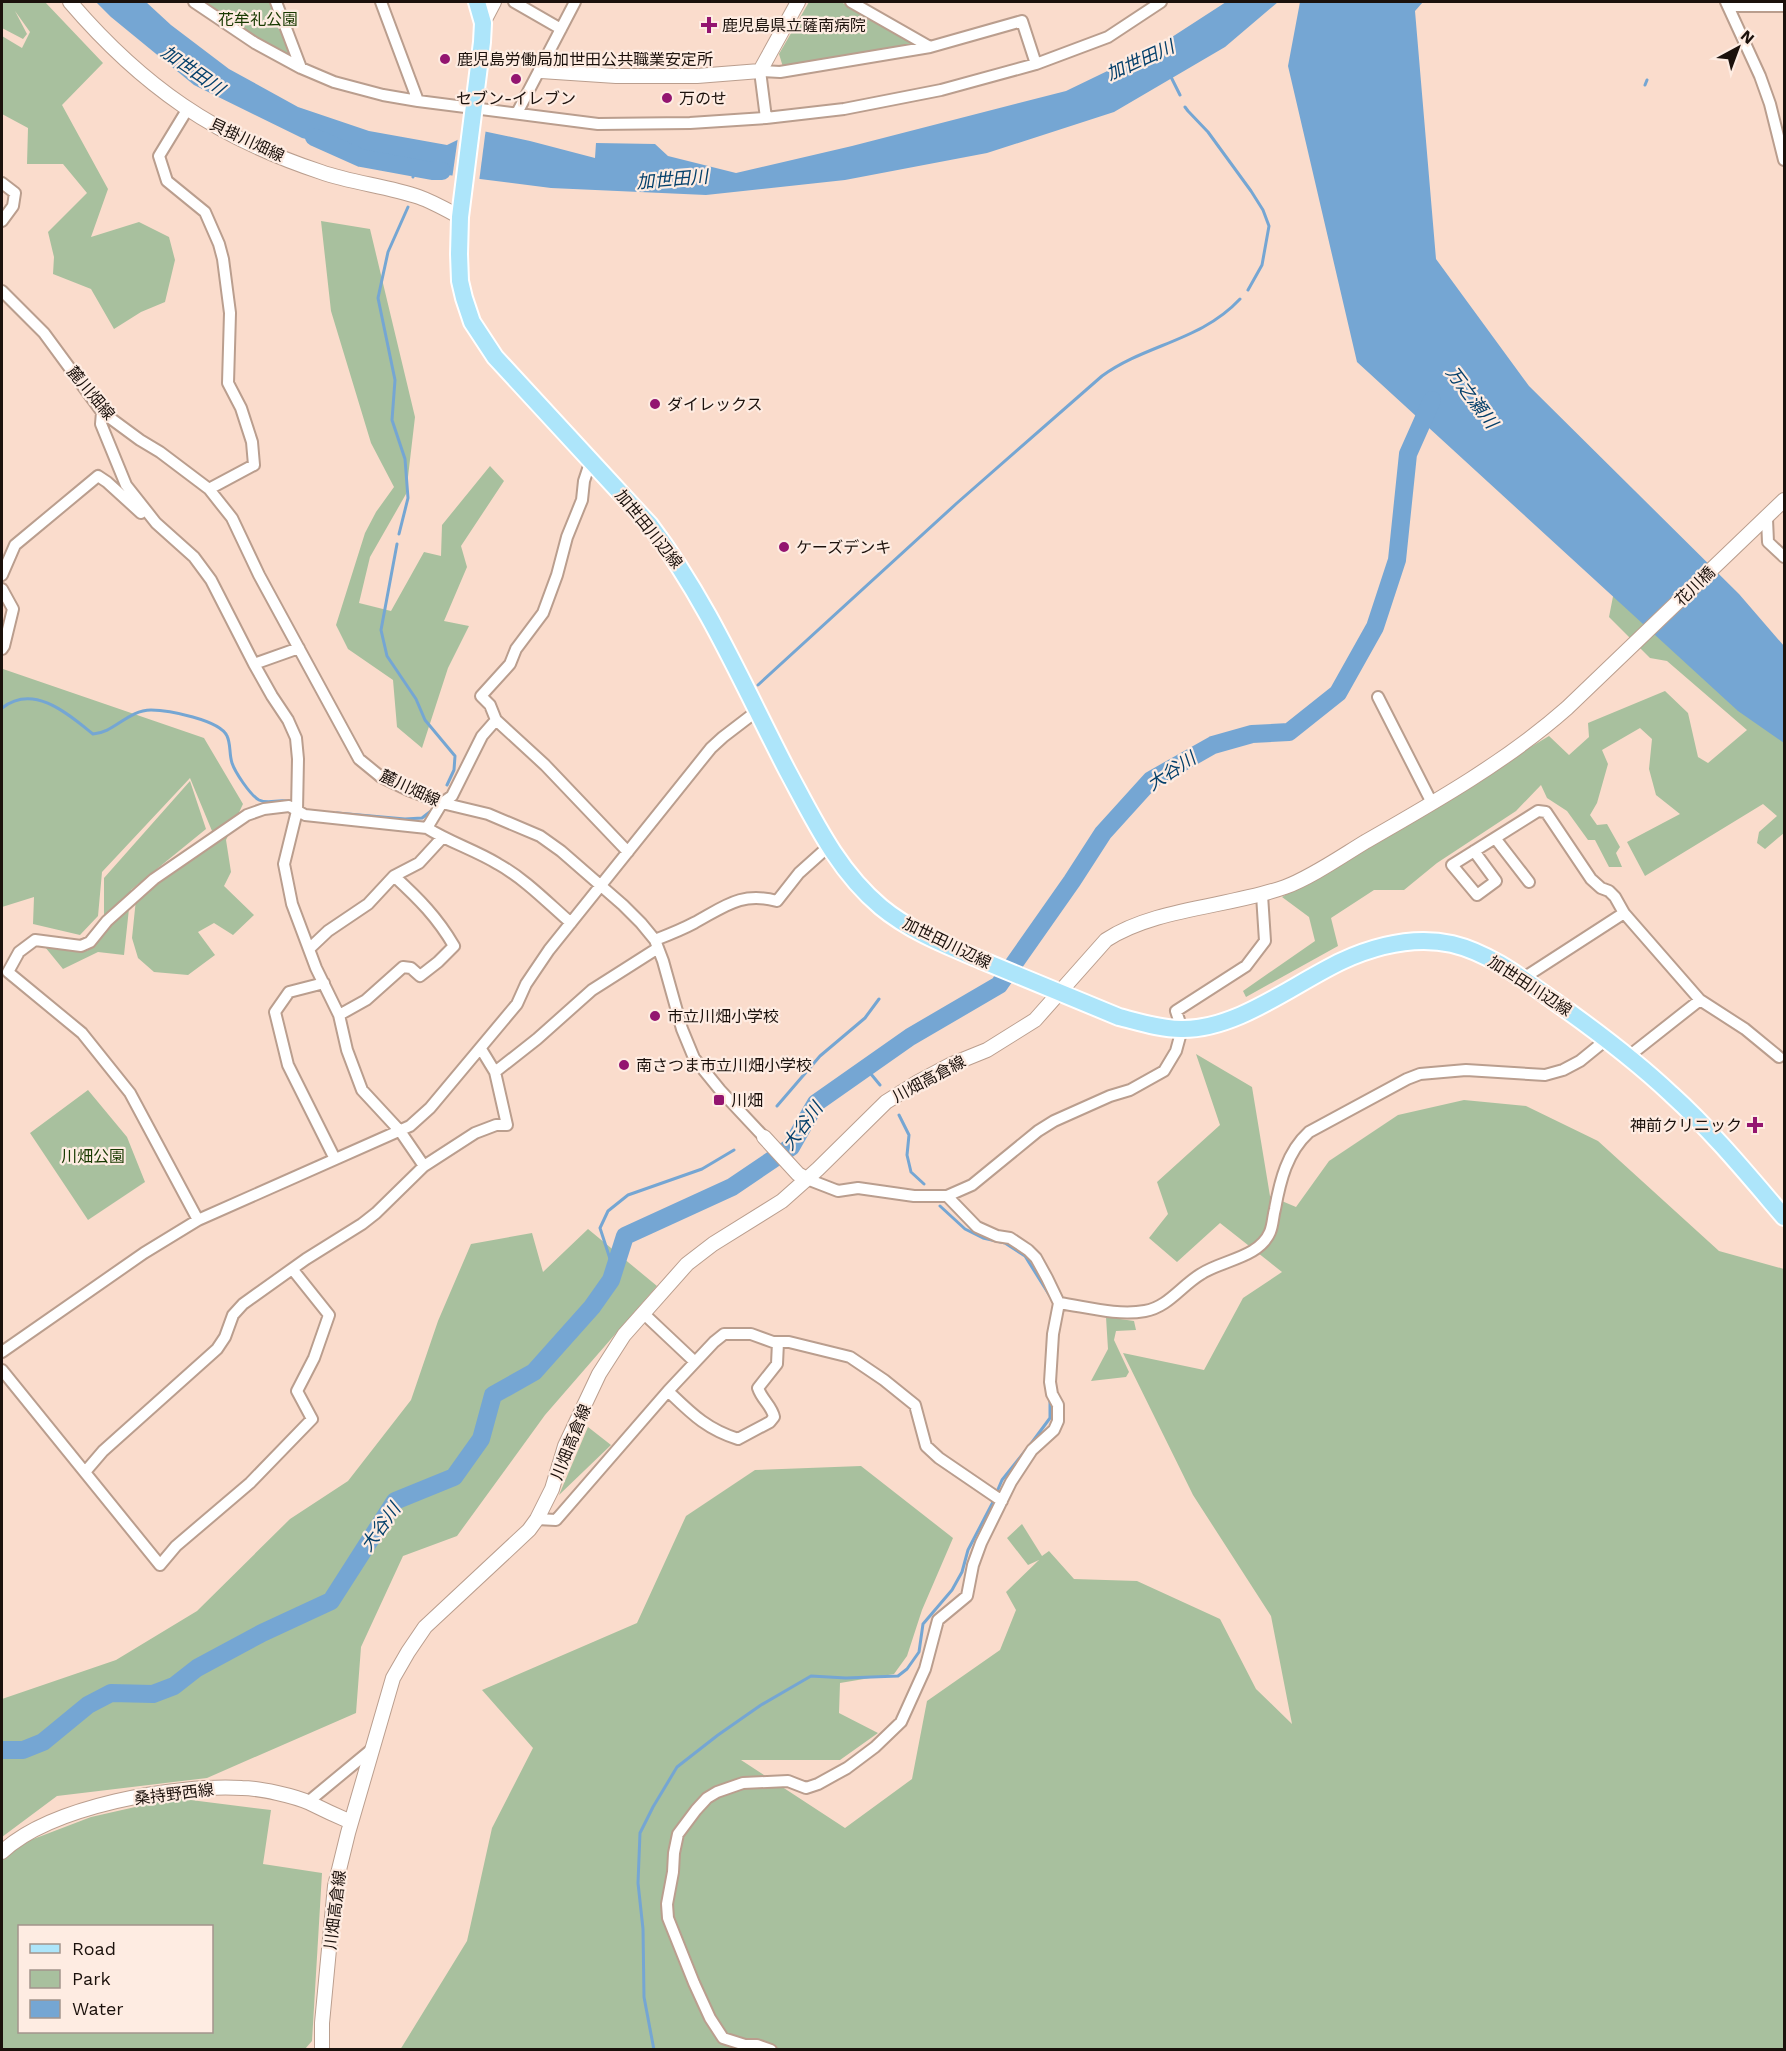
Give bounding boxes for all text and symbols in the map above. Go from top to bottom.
park label: 花牟礼公園 [218,10,298,29]
marker: 鹿児島県立薩南病院 [700,16,718,34]
place label: 鹿児島県立薩南病院 [722,16,866,35]
north arrow [1708,18,1768,78]
text: N [1737,26,1758,48]
water label: 加世田川 [1103,35,1179,84]
water label: 加世田川 [157,41,230,100]
place label: 鹿児島労働局加世田公共職業安定所 [457,50,713,69]
marker: 鹿児島労働局加世田公共職業安定所 [438,52,452,66]
marker: セブン-イレブン [509,72,523,86]
place label: セブン-イレブン [456,89,576,108]
place label: 万のせ [679,89,727,108]
marker: 万のせ [660,91,674,105]
street label: 貝掛川畑線 [207,114,287,166]
water label: 加世田川 [635,165,711,193]
street label: 麓川畑線 [63,362,119,424]
water label: 万之瀬川 [1442,362,1503,434]
place label: ダイレックス [667,395,763,414]
marker: ダイレックス [648,397,662,411]
street label: 加世田川辺線 [611,486,687,572]
place label: ケーズデンキ [796,538,891,557]
marker: ケーズデンキ [777,540,791,554]
street label: 花川橋 [1671,562,1719,610]
water label: 大谷川 [1143,746,1201,795]
street label: 麓川畑線 [377,766,443,810]
street label: 加世田川辺線 [900,913,994,973]
street label: 加世田川辺線 [1485,952,1575,1020]
place label: 市立川畑小学校 [667,1007,779,1026]
marker: 市立川畑小学校 [648,1009,662,1023]
street label: 川畑高倉線 [889,1052,969,1106]
place label: 南さつま市立川畑小学校 [636,1056,812,1075]
marker: 南さつま市立川畑小学校 [617,1058,631,1072]
place label: 川畑 [731,1091,763,1110]
marker: 川畑 [712,1093,726,1107]
water label: 大谷川 [777,1097,828,1154]
place label: 神前クリニック [1630,1116,1742,1135]
marker: 神前クリニック [1746,1116,1764,1134]
park label: 川畑公園 [61,1147,125,1166]
street label: 川畑高倉線 [547,1401,595,1483]
water label: 大谷川 [356,1497,406,1555]
street label: 桑持野西線 [133,1780,215,1808]
street label: 川畑高倉線 [321,1869,349,1951]
legend [18,1925,213,2033]
text: Road [72,1938,116,1959]
text: Park [72,1968,111,1989]
text: Water [72,1998,124,2019]

